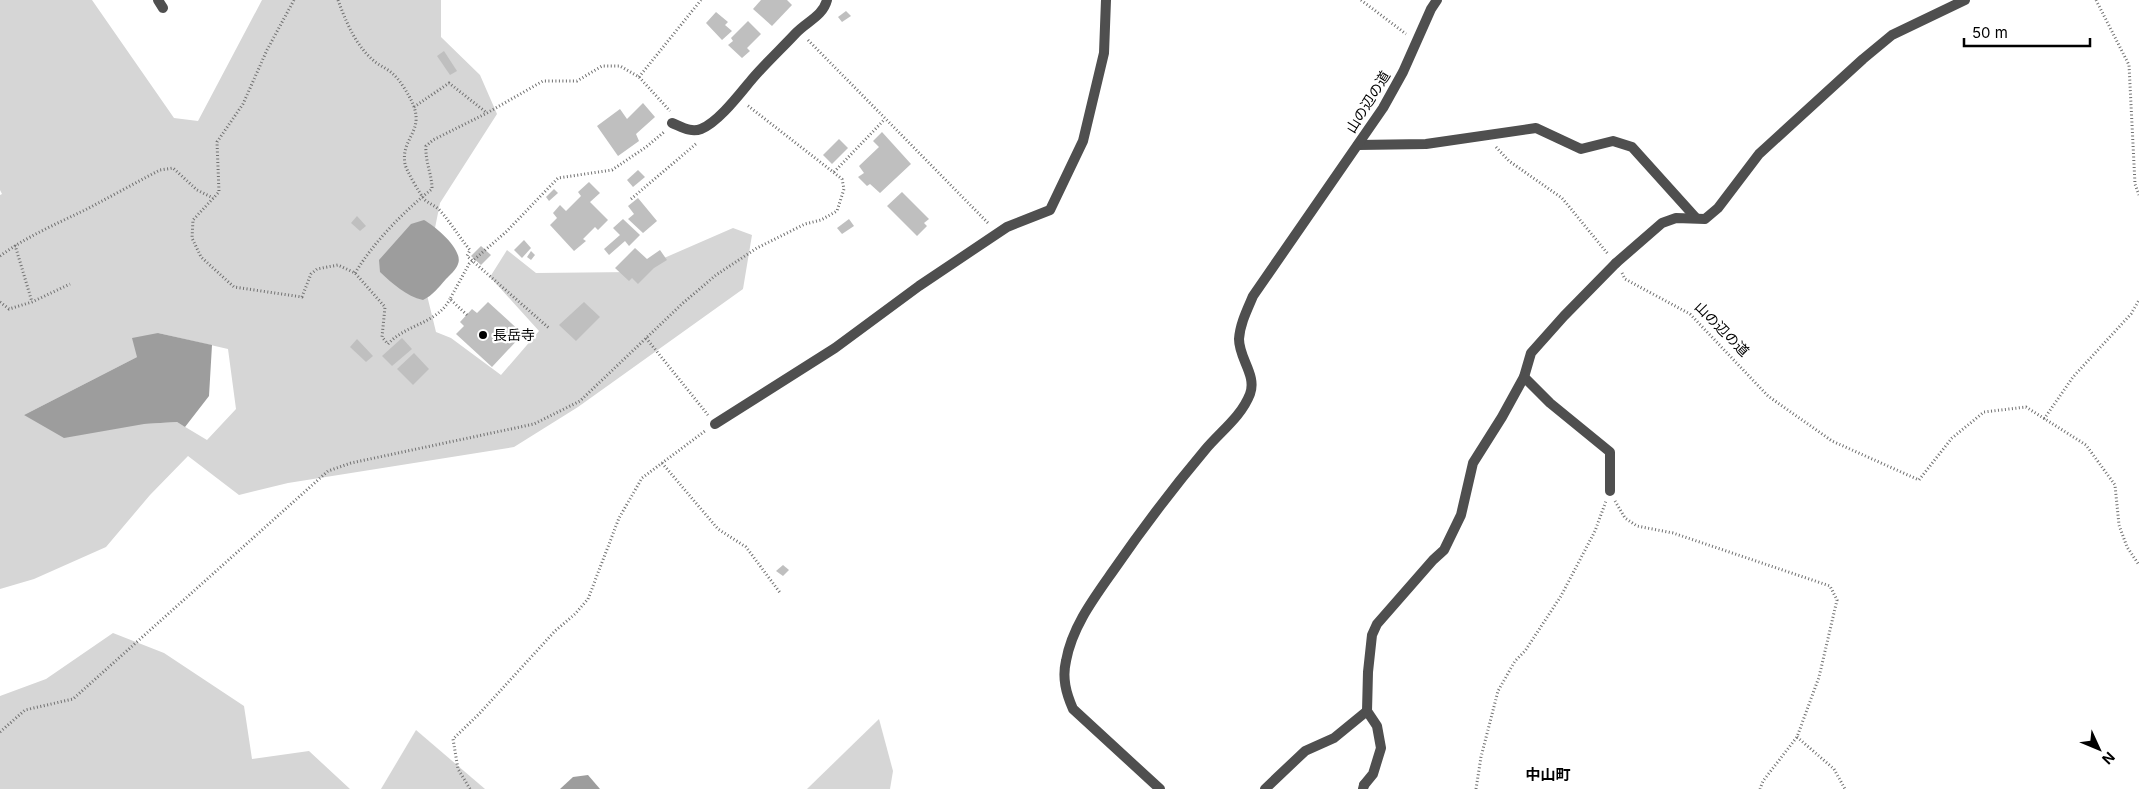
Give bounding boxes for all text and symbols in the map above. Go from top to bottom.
scale bar [1964,15,2090,47]
text: 50 m [1972,23,2008,42]
street label: 山の辺の道 [1342,68,1393,136]
street label: 山の辺の道 [1692,298,1753,359]
place label: 長岳寺 [493,326,535,343]
marker: 長岳寺 [477,329,489,341]
north arrow [2074,724,2124,774]
text: N [2099,749,2119,768]
district label: 中山町 [1525,765,1571,784]

